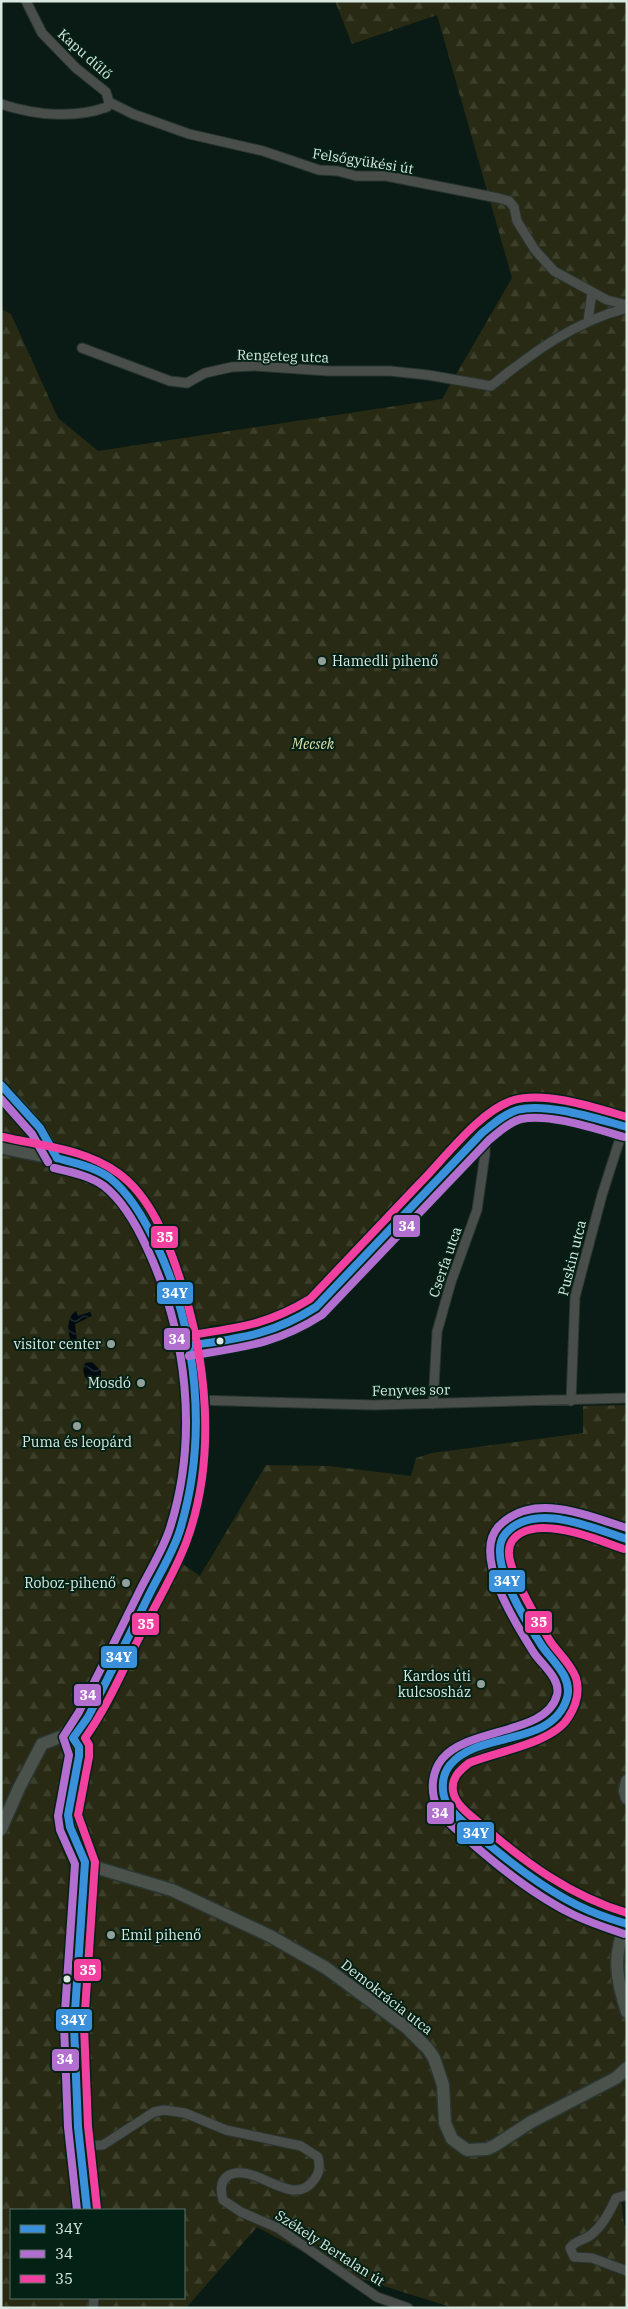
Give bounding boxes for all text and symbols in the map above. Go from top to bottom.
street label: Kapu dűlő [54,25,116,83]
street label: Felsőgyükési út [311,144,415,178]
street label: Rengeteg utca [236,345,330,367]
place label: Hamedli pihenő [332,652,438,670]
marker: Hamedli pihenő [316,655,328,667]
park label: Mecsek [291,735,335,753]
line badge: 34 [392,1214,421,1238]
text: 34 [399,1217,415,1235]
street label: Puskin utca [554,1218,590,1298]
street label: Cserfa utca [424,1224,466,1300]
line badge: 35 [150,1225,179,1249]
text: 35 [157,1228,173,1246]
line badge: 34Y [156,1281,194,1305]
text: 34Y [162,1284,189,1302]
line badge: 34 [163,1327,191,1351]
text: 34 [169,1330,185,1348]
place label: visitor center [13,1335,102,1353]
unlabelled marker [215,1336,225,1346]
marker: visitor center [105,1338,117,1350]
place label: Mosdó [88,1374,131,1392]
marker: Mosdó [135,1377,147,1389]
street label: Fenyves sor [372,1380,451,1400]
marker: Puma és leopárd [71,1420,83,1432]
place label: Puma és leopárd [22,1433,132,1451]
line badge: 34Y [488,1569,526,1593]
text: 34Y [494,1572,521,1590]
place label: Roboz-pihenő [24,1574,116,1592]
marker: Roboz-pihenő [120,1577,132,1589]
line badge: 35 [524,1610,553,1634]
line badge: 35 [131,1612,160,1636]
text: 35 [531,1613,547,1631]
text: 35 [138,1615,154,1633]
line badge: 34Y [100,1645,138,1669]
text: 34Y [106,1648,133,1666]
place label: Kardos úti kulcsosház [398,1667,471,1701]
marker: Kardos úti kulcsosház [475,1678,487,1690]
line badge: 34 [73,1683,102,1707]
text: 34 [80,1686,96,1704]
line badge: 34 [426,1801,455,1825]
text: 34 [432,1804,448,1822]
line badge: 34Y [456,1821,495,1845]
text: 34Y [463,1824,490,1842]
place label: Emil pihenő [121,1926,201,1944]
marker: Emil pihenő [105,1929,117,1941]
street label: Demokrácia utca [337,1956,437,2039]
line badge: 35 [73,1958,102,1982]
text: 35 [80,1961,96,1979]
unlabelled marker [62,1974,72,1984]
line badge: 34Y [55,2008,93,2032]
text: 34Y [61,2011,88,2029]
line badge: 34 [51,2048,80,2072]
text: 34 [57,2050,73,2068]
street label: Székely Bertalan út [272,2206,388,2290]
legend [10,2209,185,2299]
text: 34Y [55,2219,83,2238]
text: 34 [55,2244,73,2263]
text: 35 [55,2269,73,2288]

